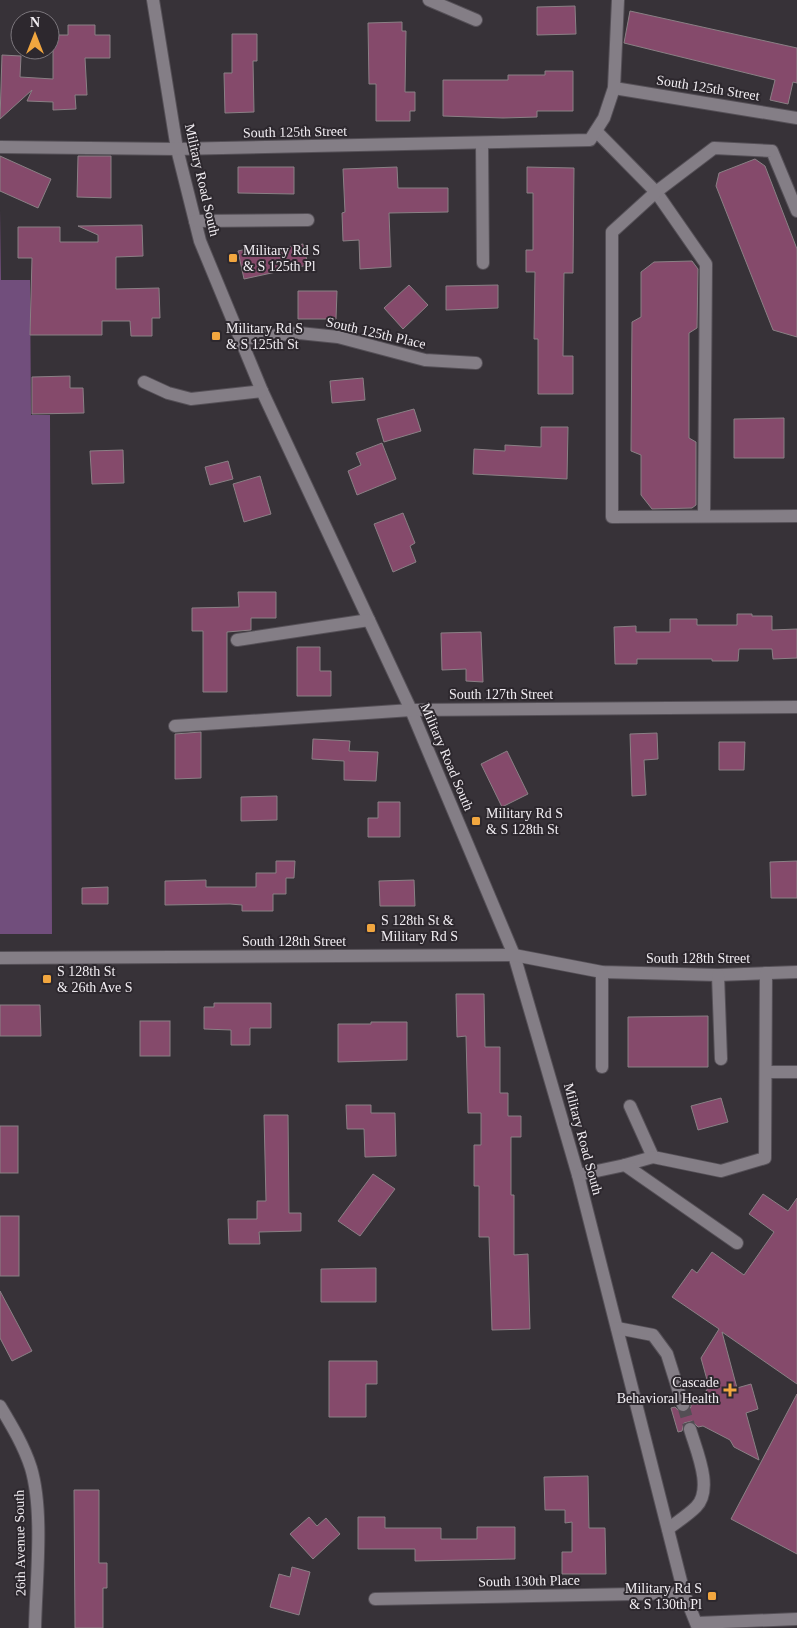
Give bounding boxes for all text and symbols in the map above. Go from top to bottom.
north arrow [10,10,60,60]
text: N [30,15,40,30]
street label: South 125th Street [655,72,761,104]
street label: Military Road South [182,122,222,238]
street label: South 125th Street [243,124,347,140]
place label: Military Rd S & S 125th Pl [243,243,320,274]
marker: Military Rd S & S 125th Pl [227,252,239,264]
street label: South 125th Place [325,314,427,352]
place label: Military Rd S & S 125th St [226,321,303,352]
marker: Military Rd S & S 125th St [210,330,222,342]
street label: South 127th Street [449,687,553,702]
street label: Military Road South [418,701,476,813]
place label: Military Rd S & S 128th St [486,806,563,837]
marker: Military Rd S & S 128th St [470,815,482,827]
place label: S 128th St & Military Rd S [381,913,458,944]
marker: S 128th St & Military Rd S [365,922,377,934]
street label: South 128th Street [242,934,346,949]
street label: South 128th Street [646,951,750,966]
place label: S 128th St & 26th Ave S [57,964,133,995]
marker: S 128th St & 26th Ave S [41,973,53,985]
street label: Military Road South [561,1081,605,1197]
place label: Cascade Behavioral Health [617,1375,719,1406]
marker: Cascade Behavioral Health [723,1383,737,1397]
street label: 26th Avenue South [12,1490,28,1596]
street label: South 130th Place [478,1573,580,1589]
place label: Military Rd S & S 130th Pl [625,1581,702,1612]
marker: Military Rd S & S 130th Pl [706,1590,718,1602]

